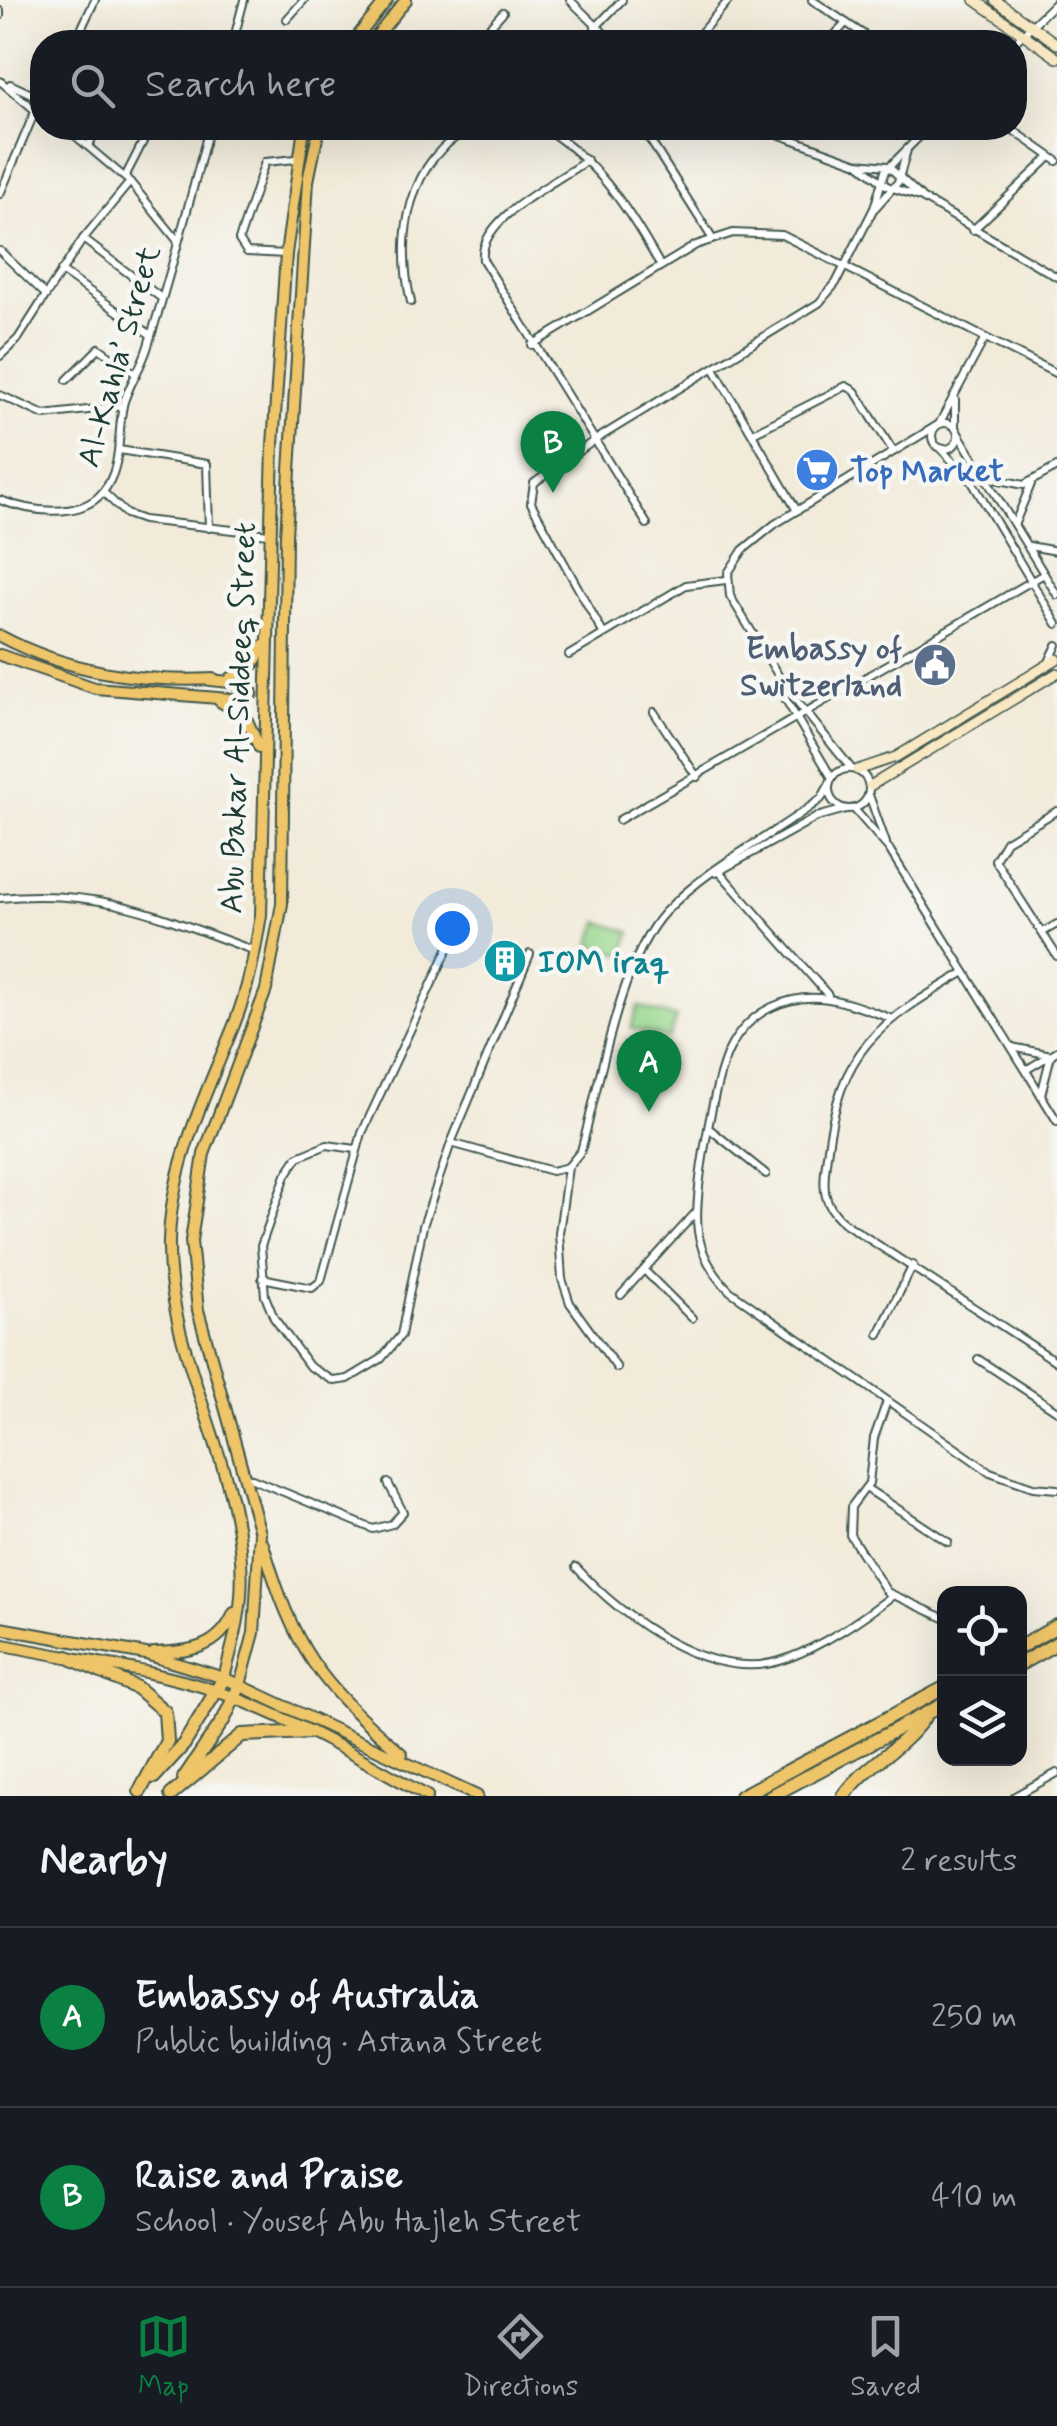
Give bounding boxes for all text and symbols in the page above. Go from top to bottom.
search box [30,30,1027,140]
icon: search [65,58,120,113]
text: Search here [145,61,336,110]
street label: Al-Kahla’ Street [68,241,172,472]
pin: B [520,410,586,493]
supermarket icon: Top Market [794,447,840,493]
place label: Top Market [850,451,1004,493]
street label: Abu Bakar Al-Siddeeq Street [211,522,267,915]
place label: Embassy of Switzerland [740,628,902,707]
public building icon: Embassy of Switzerland [912,642,958,688]
your location [427,903,478,954]
building icon: IOM iraq [482,938,528,984]
place label: IOM iraq [538,942,669,985]
pin: A [616,1030,682,1112]
map controls [937,1586,1027,1766]
button: locate [937,1586,1027,1676]
button: layers [937,1676,1027,1766]
text: Nearby [40,1834,168,1889]
text: 2 results [900,1840,1017,1882]
text: Embassy of Australia [135,1972,479,2021]
text: A [62,1996,83,2038]
text: 250 m [931,1996,1017,2038]
text: Public building · Astana Street [135,2021,542,2063]
text: Raise and Praise [135,2152,403,2201]
text: B [62,2176,83,2218]
text: 410 m [931,2176,1017,2218]
text: School · Yousef Abu Hajleh Street [135,2201,581,2243]
tab: Map [136,2309,191,2406]
tab: Directions [463,2309,578,2406]
tab: Saved [850,2309,921,2406]

